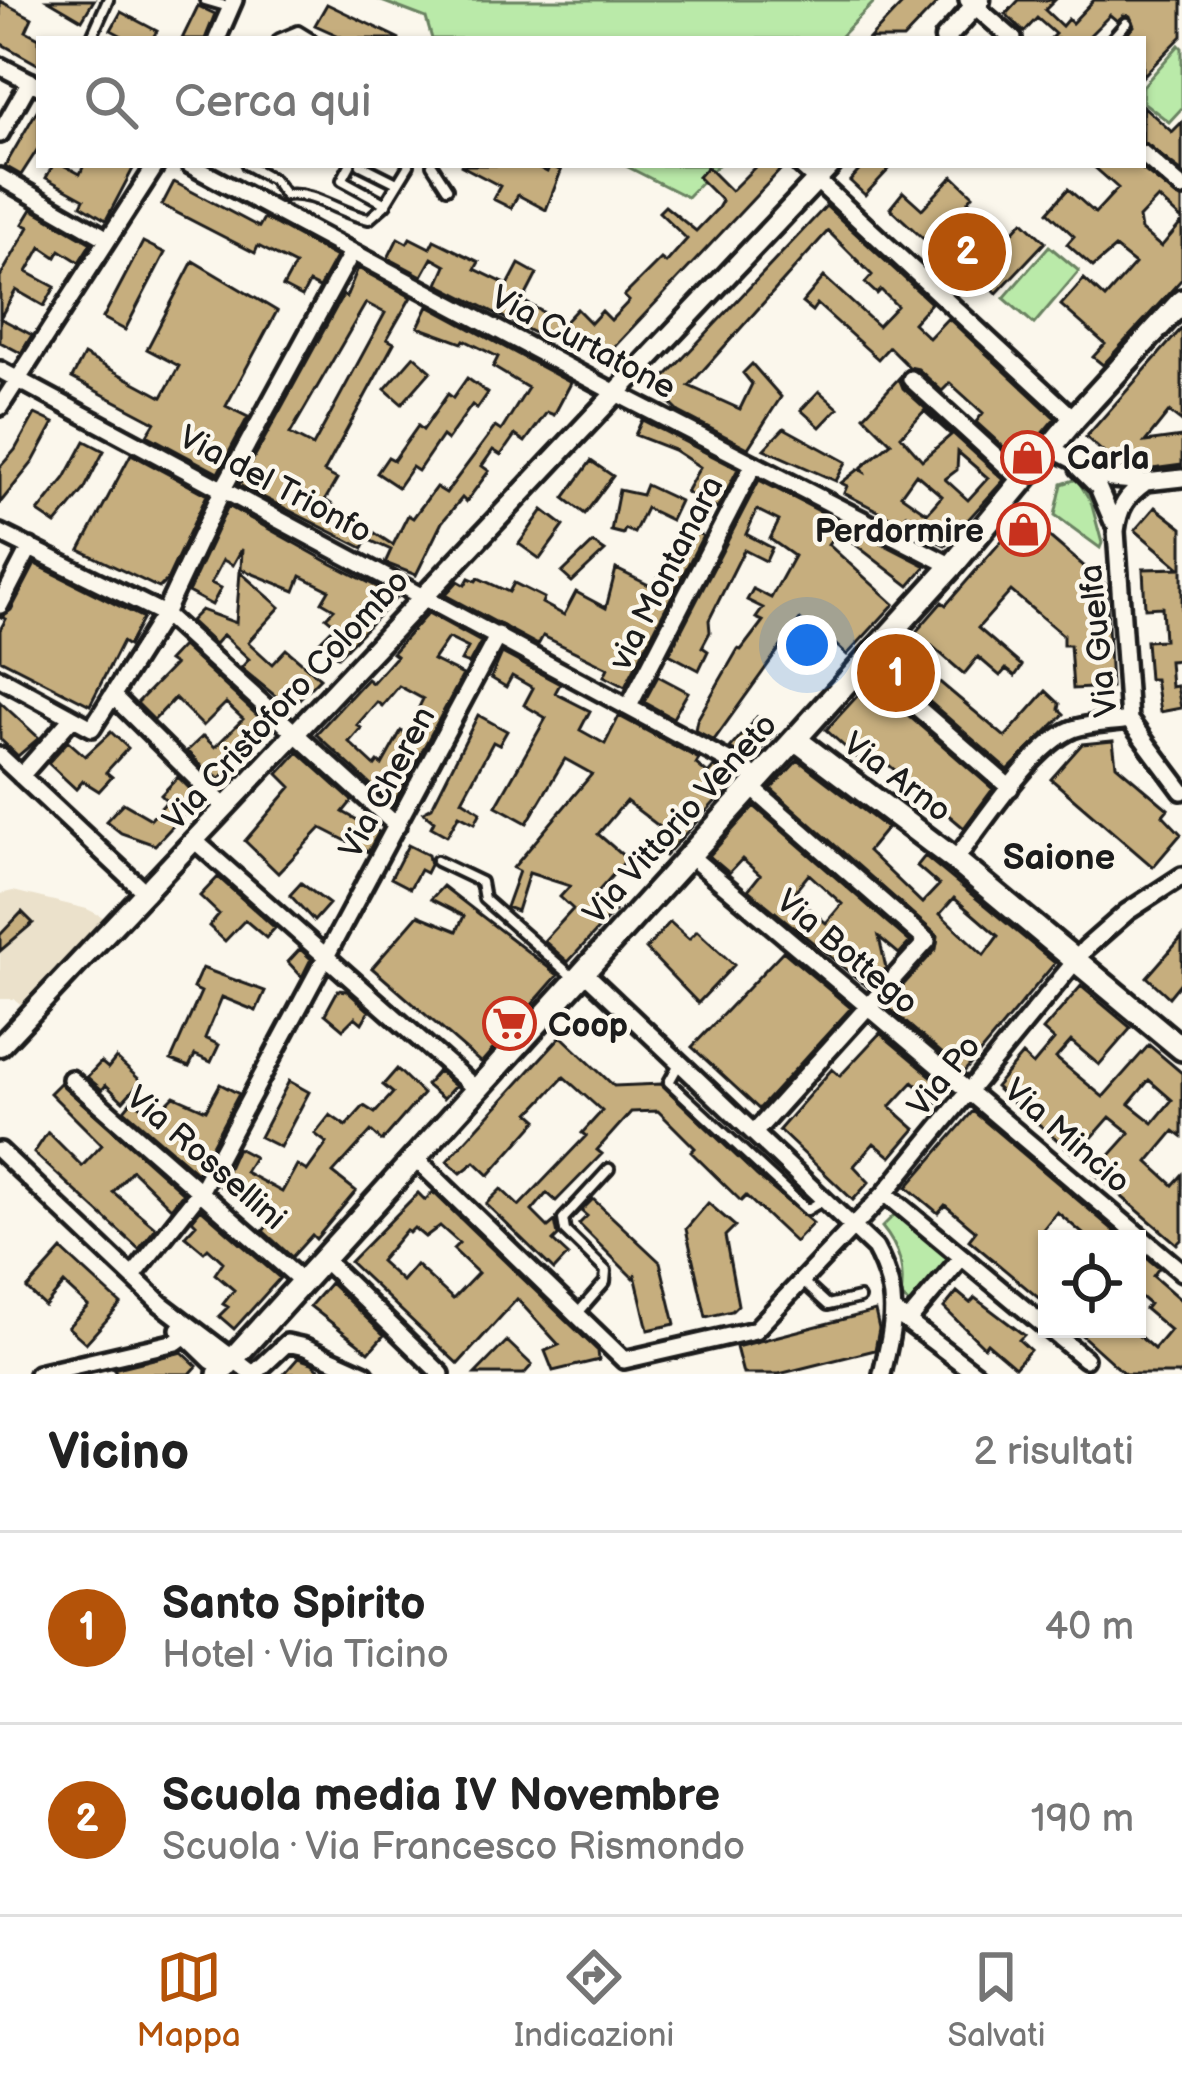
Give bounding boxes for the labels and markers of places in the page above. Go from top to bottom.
pin: 2 [928,207,1006,297]
shop icon: Carla [1000,429,1056,485]
place label: Carla [1067,439,1150,479]
shop icon: Perdormire [995,502,1051,558]
place label: Perdormire [815,512,984,552]
pin: 1 [857,628,935,718]
supermarket icon: Coop [481,996,537,1052]
place label: Coop [548,1006,628,1046]

